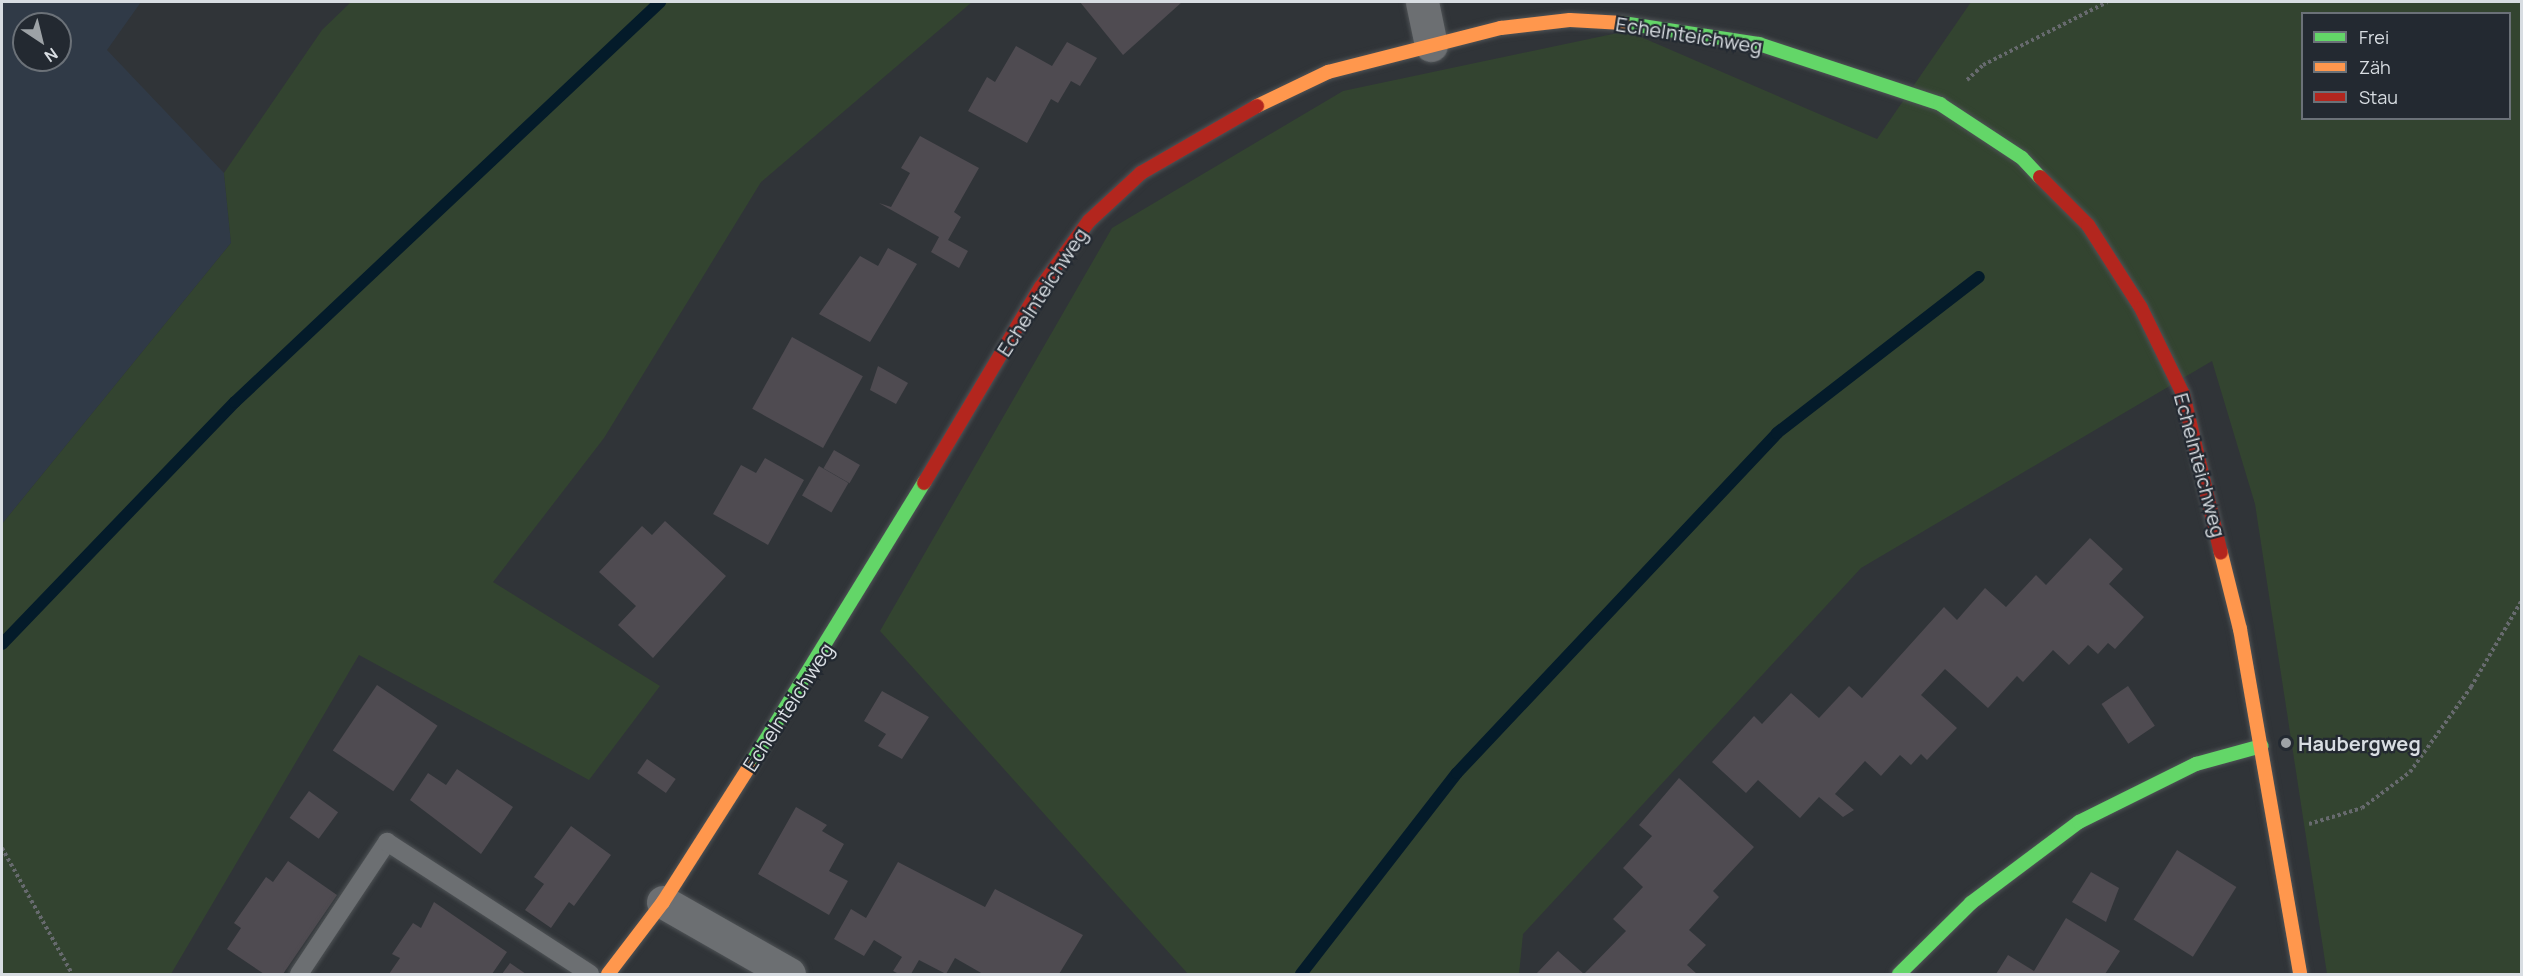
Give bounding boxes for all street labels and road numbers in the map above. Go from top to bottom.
street label: Echelnteichweg [1614,12,1764,58]
street label: Echelnteichweg [992,223,1092,361]
street label: Echelnteichweg [2169,390,2231,540]
street label: Echelnteichweg [738,638,838,776]

